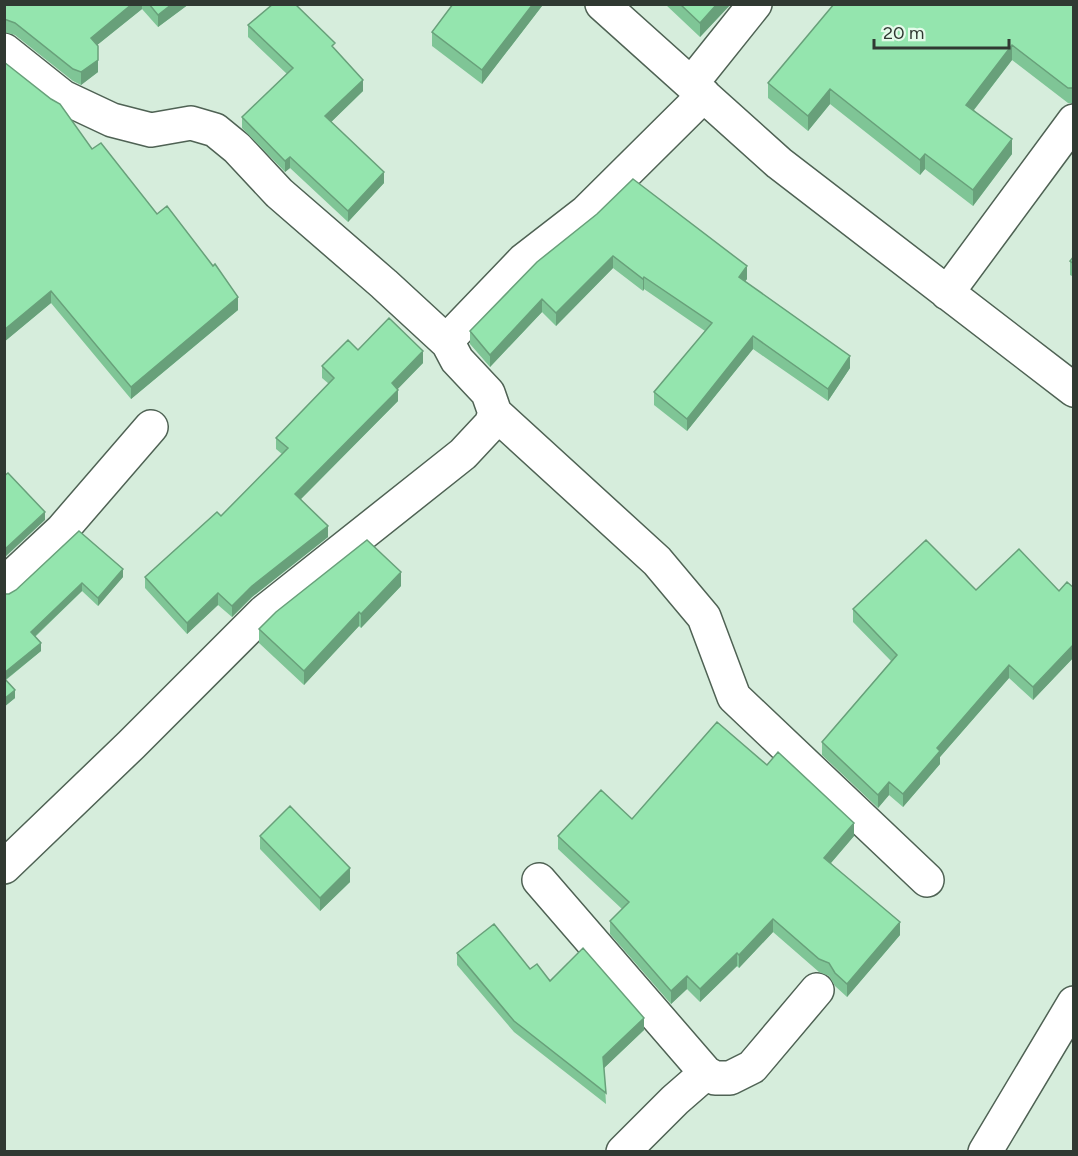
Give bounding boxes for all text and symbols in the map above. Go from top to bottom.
scale bar [874,12,1009,50]
text: 20 m [883,22,924,44]

